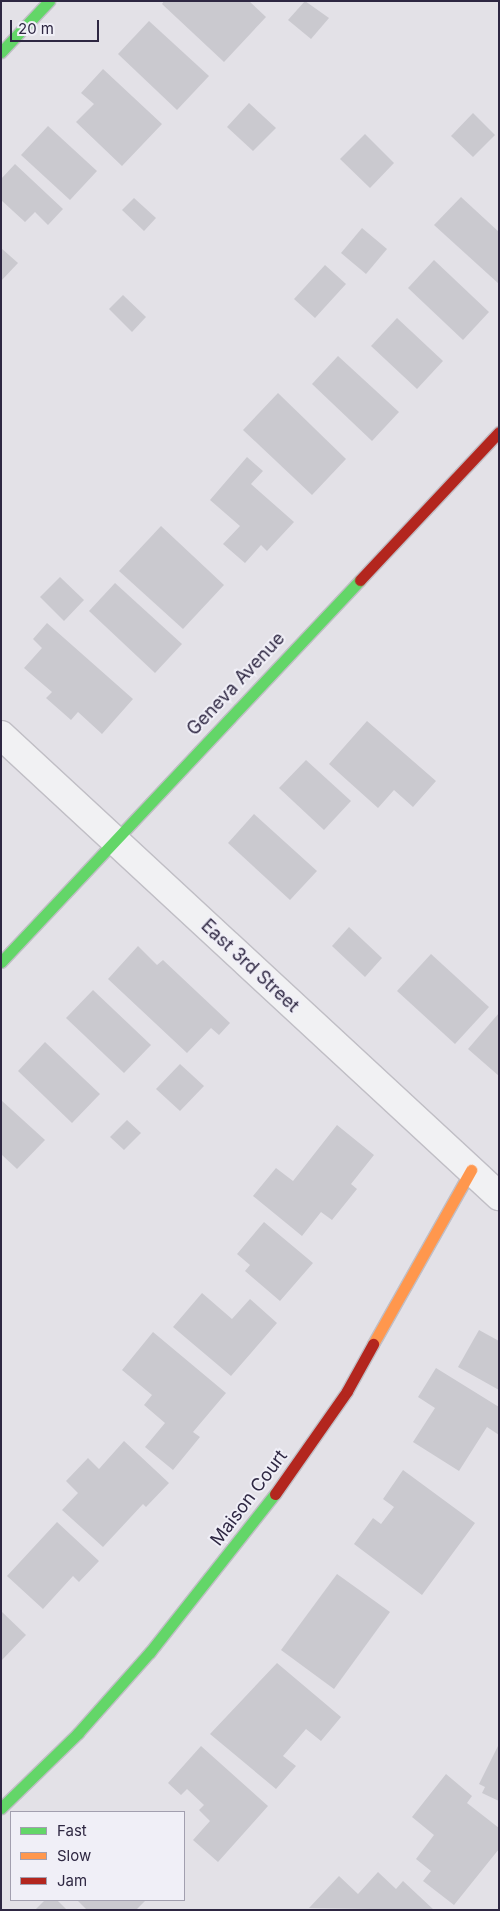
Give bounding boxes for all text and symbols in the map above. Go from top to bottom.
scale bar [12,10,101,42]
text: 20 m [18,19,54,38]
street label: Geneva Avenue [183,628,289,740]
street label: East 3rd Street [197,915,303,1017]
street label: Maison Court [206,1446,292,1550]
legend [10,1811,185,1901]
text: Fast [57,1821,87,1840]
text: Slow [57,1846,91,1865]
text: Jam [57,1871,87,1890]

